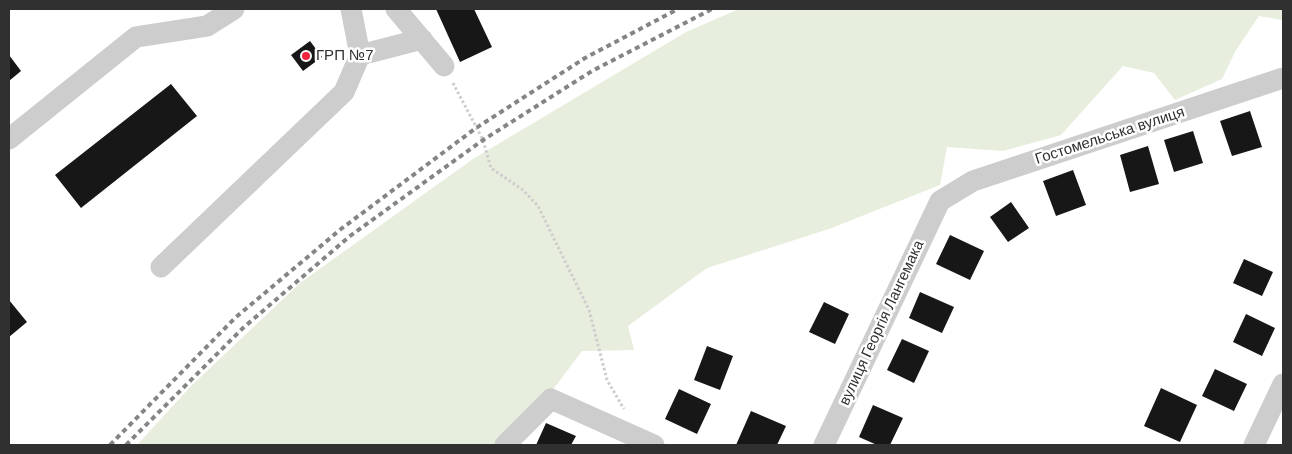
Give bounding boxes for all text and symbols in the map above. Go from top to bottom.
place label: ГРП №7 [316,47,374,65]
marker: ГРП №7 [300,50,312,62]
street label: Гостомельська вулиця [1033,103,1187,169]
street label: вулиця Георгія Лангемака [836,238,928,408]

